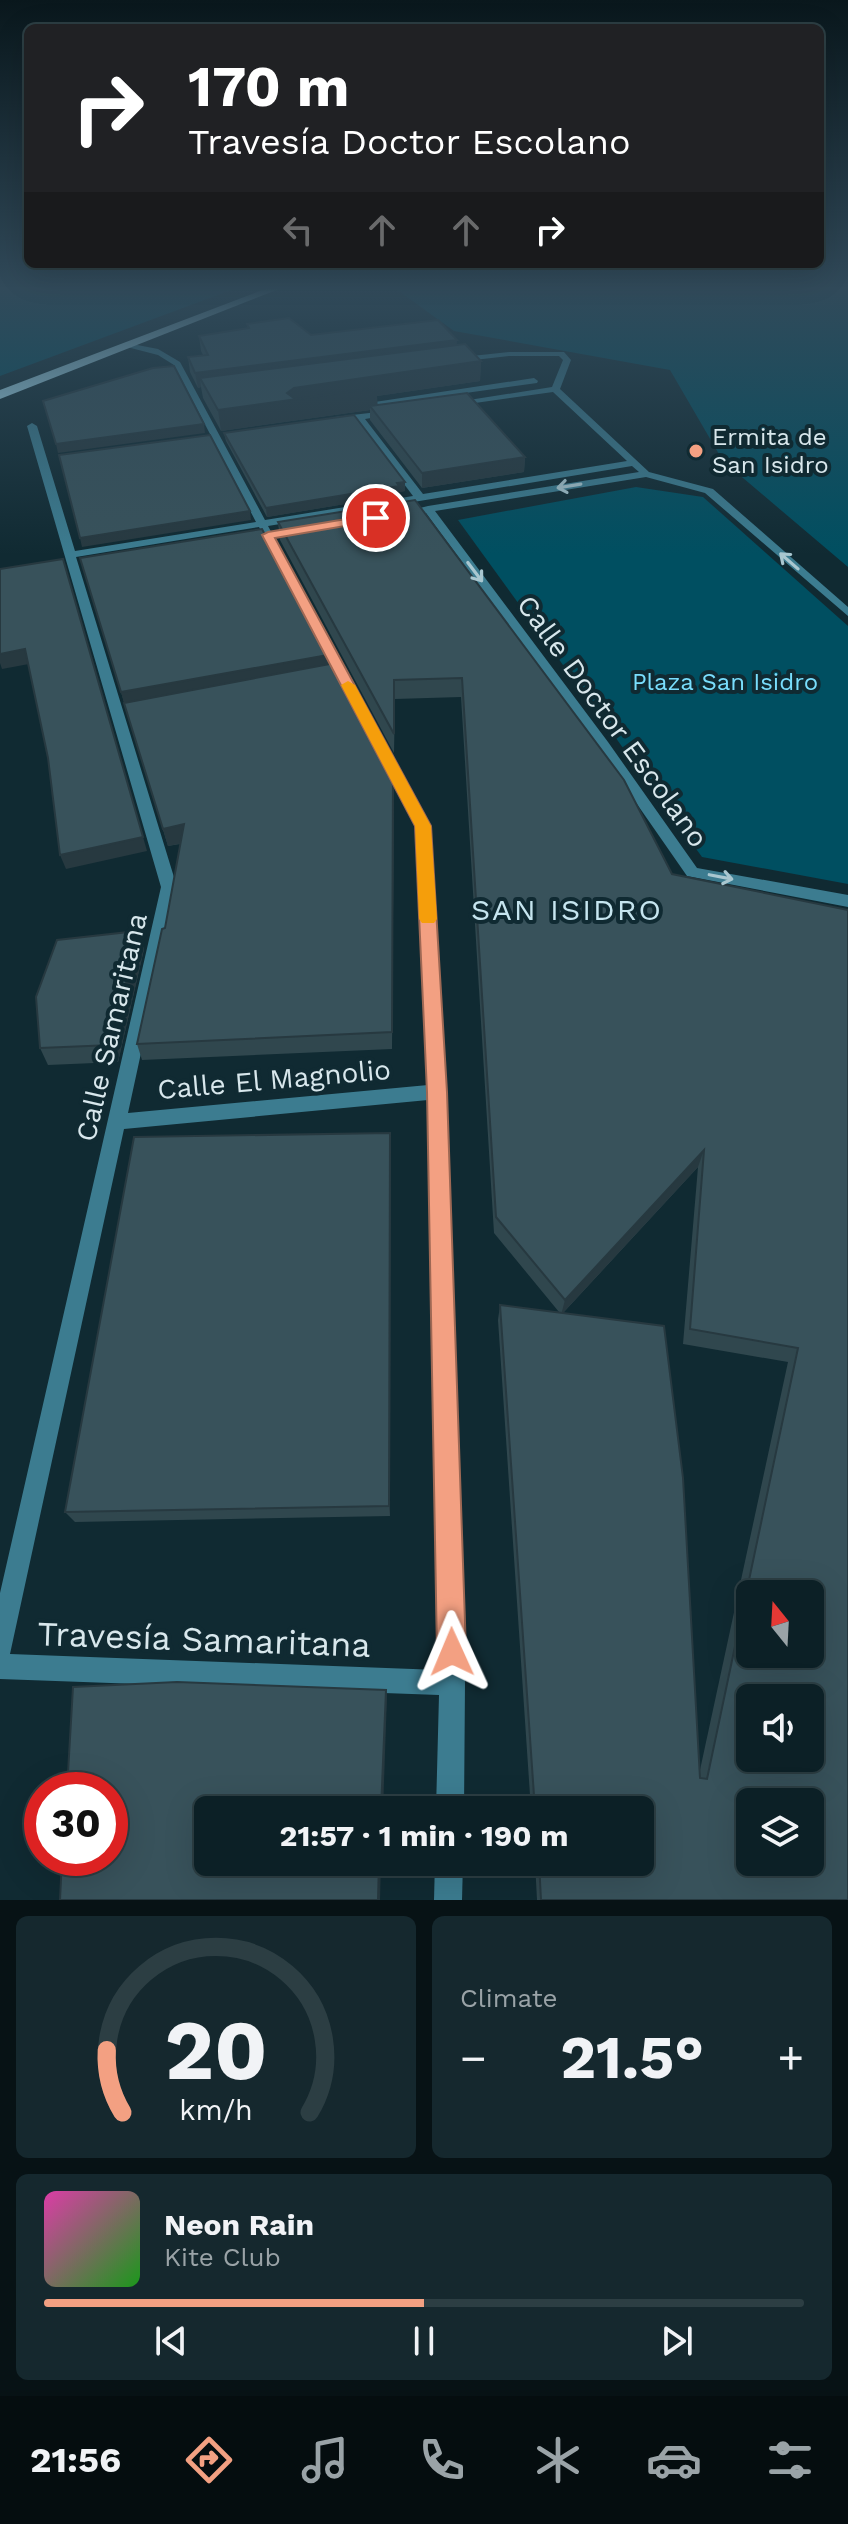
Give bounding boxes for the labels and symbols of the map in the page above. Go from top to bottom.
place label: Ermita de San Isidro [712,423,829,479]
marker: Ermita de San Isidro [687,442,705,460]
one-way arrow [557,480,582,495]
pin [342,484,410,552]
one-way arrow [780,553,800,571]
one-way arrow [466,561,483,582]
street label: Calle Doctor Escolano [510,589,715,854]
park label: Plaza San Isidro [632,668,818,696]
one-way arrow [708,871,733,886]
district label: SAN ISIDRO [471,892,663,927]
street label: Calle Samaritana [69,909,154,1145]
street label: Calle El Magnolio [156,1053,392,1106]
north arrow [736,1580,824,1668]
position arrow [410,1610,494,1694]
street label: Travesía Samaritana [37,1613,371,1665]
speed limit sign: 30 [24,1772,128,1876]

